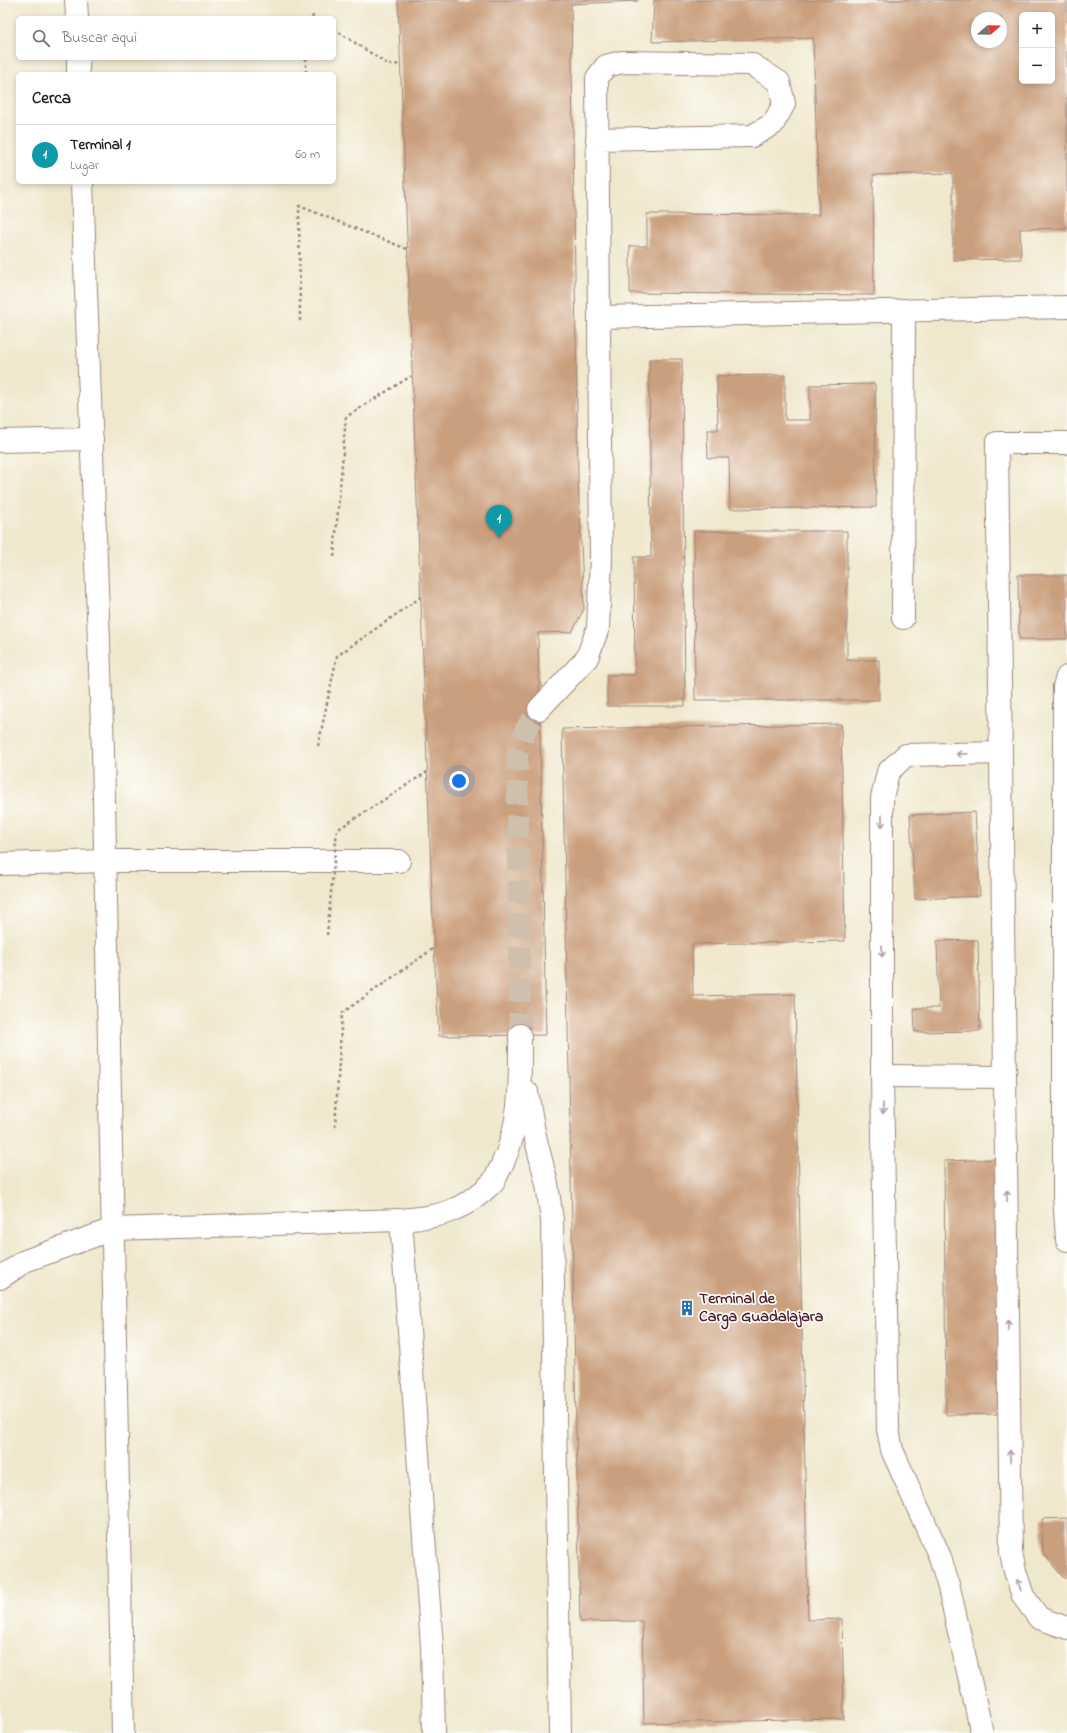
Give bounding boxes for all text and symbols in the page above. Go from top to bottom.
north arrow [971,12,1007,48]
map controls [1019,12,1055,84]
button: + [1019,12,1055,48]
search box [16,16,336,60]
icon: search [30,27,52,49]
text: Buscar aquí [62,27,137,49]
button: − [1019,48,1055,84]
text: Cerca [32,86,71,111]
text: Terminal 1 [70,134,131,156]
text: 1 [43,145,47,164]
text: 60 m [295,145,320,164]
text: Lugar [70,156,99,175]
pin: 1 [486,505,512,538]
one-way arrow [956,750,969,758]
your location [449,771,469,791]
one-way arrow [878,814,886,827]
one-way arrow [878,944,886,957]
one-way arrow [879,1102,887,1115]
one-way arrow [1003,1190,1010,1203]
place label: Terminal de Carga Guadalajara [699,1287,824,1330]
building icon: Terminal de Carga Guadalajara [678,1299,696,1317]
one-way arrow [1004,1320,1012,1333]
one-way arrow [1006,1450,1014,1463]
one-way arrow [1015,1580,1023,1592]

